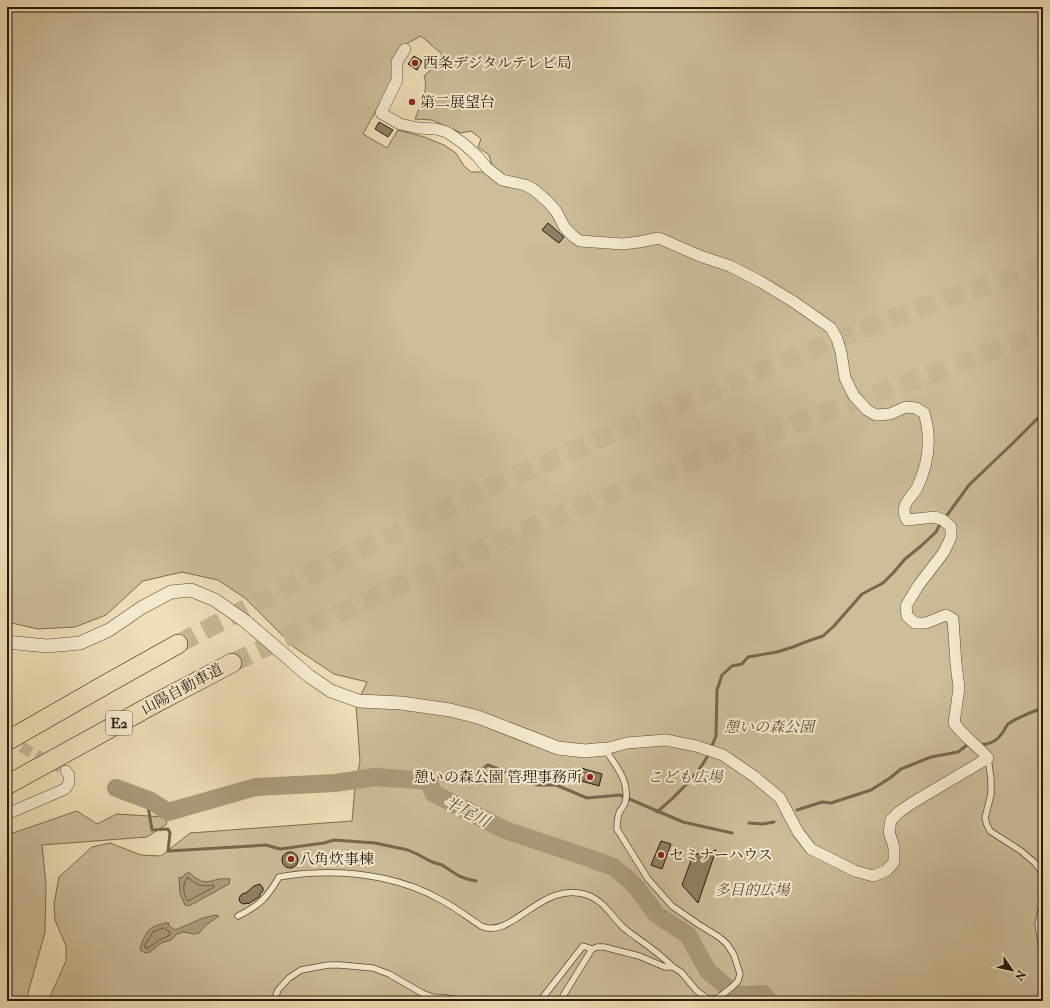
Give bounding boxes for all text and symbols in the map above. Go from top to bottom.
place label: 西条デジタルテレビ局 [423,54,572,73]
marker: 西条デジタルテレビ局 [410,58,420,68]
place label: 第二展望台 [420,93,495,112]
marker: 第二展望台 [407,97,417,107]
street label: 山陽自動車道 [138,660,226,719]
road number: E2 [106,711,132,735]
park label: 憩いの森公園 [724,718,817,737]
place label: 憩いの森公園 管理事務所 [414,768,582,787]
park label: こども広場 [647,768,724,787]
marker: 憩いの森公園 管理事務所 [585,772,595,782]
water label: 半尾川 [441,792,494,833]
place label: セミナーハウス [669,846,773,865]
place label: 八角炊事棟 [299,850,374,869]
marker: セミナーハウス [656,850,666,860]
marker: 八角炊事棟 [286,854,296,864]
park label: 多目的広場 [714,881,791,900]
north arrow [992,950,1032,990]
text: N [1011,967,1029,984]

